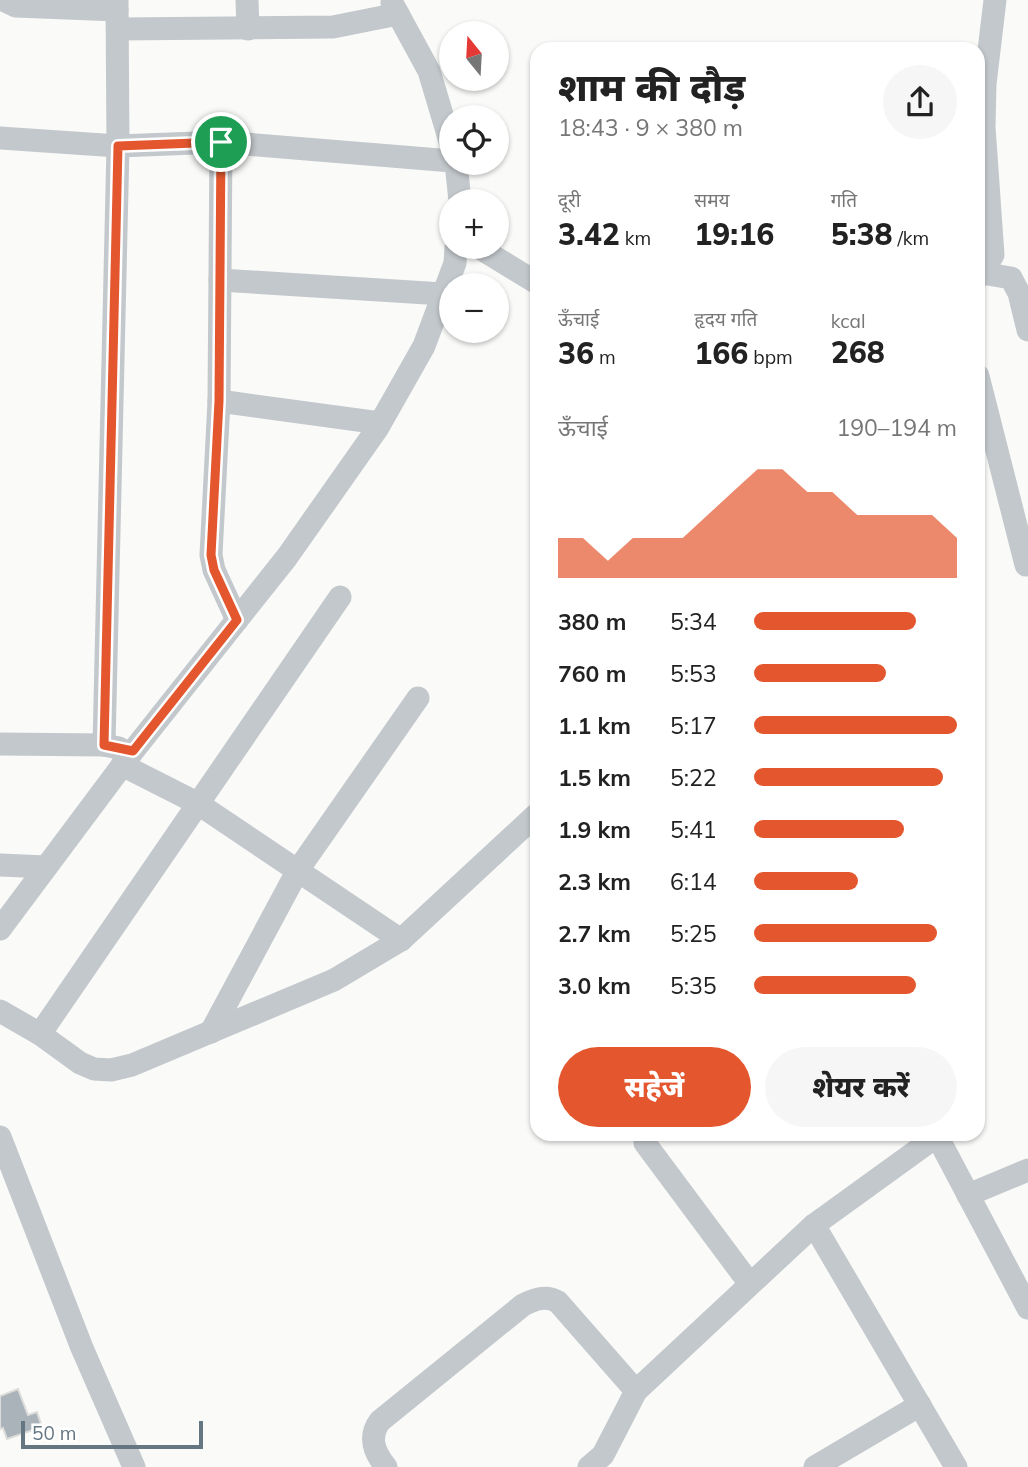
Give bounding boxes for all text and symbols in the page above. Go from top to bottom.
north arrow [439,21,509,91]
map controls [439,21,509,343]
text: शाम की दौड़ [558,63,745,111]
button: share [883,65,957,139]
button: locate [439,105,509,175]
pin [191,112,251,172]
text: 18:43 · 9 × 380 m [558,113,743,142]
icon: arrive [202,123,240,161]
text: दूरी [558,188,581,212]
text: समय [694,188,730,212]
text: गति [831,188,857,212]
button: + [439,189,509,259]
text: 3.42 [558,215,620,253]
text: 19:16 [694,215,774,253]
text: 5:38 [831,215,892,253]
text: km [620,226,651,250]
text: /km [892,226,929,250]
button: − [439,273,509,343]
text: ऊँचाई [558,307,599,331]
text: हृदय गति [694,307,757,331]
text: kcal [831,309,865,333]
text: 268 [831,333,885,371]
text: 36 [558,334,594,372]
text: 166 [694,334,748,372]
text: m [594,345,616,369]
text: bpm [748,345,793,369]
text: ऊँचाई [558,413,608,442]
text: 190–194 m [836,413,957,442]
text: 380 m [558,607,626,636]
text: 5:34 [670,607,717,636]
text: 760 m [558,659,626,688]
text: 5:53 [670,659,717,688]
text: 1.1 km [558,711,631,740]
text: 5:17 [670,711,717,740]
text: 1.5 km [558,763,631,792]
text: 5:22 [670,763,717,792]
text: 1.9 km [558,815,631,844]
text: 5:41 [670,815,717,844]
text: 2.3 km [558,867,631,896]
text: 6:14 [670,867,717,896]
text: 2.7 km [558,919,631,948]
text: 5:25 [670,919,717,948]
text: 3.0 km [558,971,631,1000]
text: 5:35 [670,971,717,1000]
button: सहेजें [558,1047,751,1127]
button: शेयर करें [765,1047,957,1127]
scale bar [21,1418,203,1450]
text: 50 m [32,1421,76,1445]

